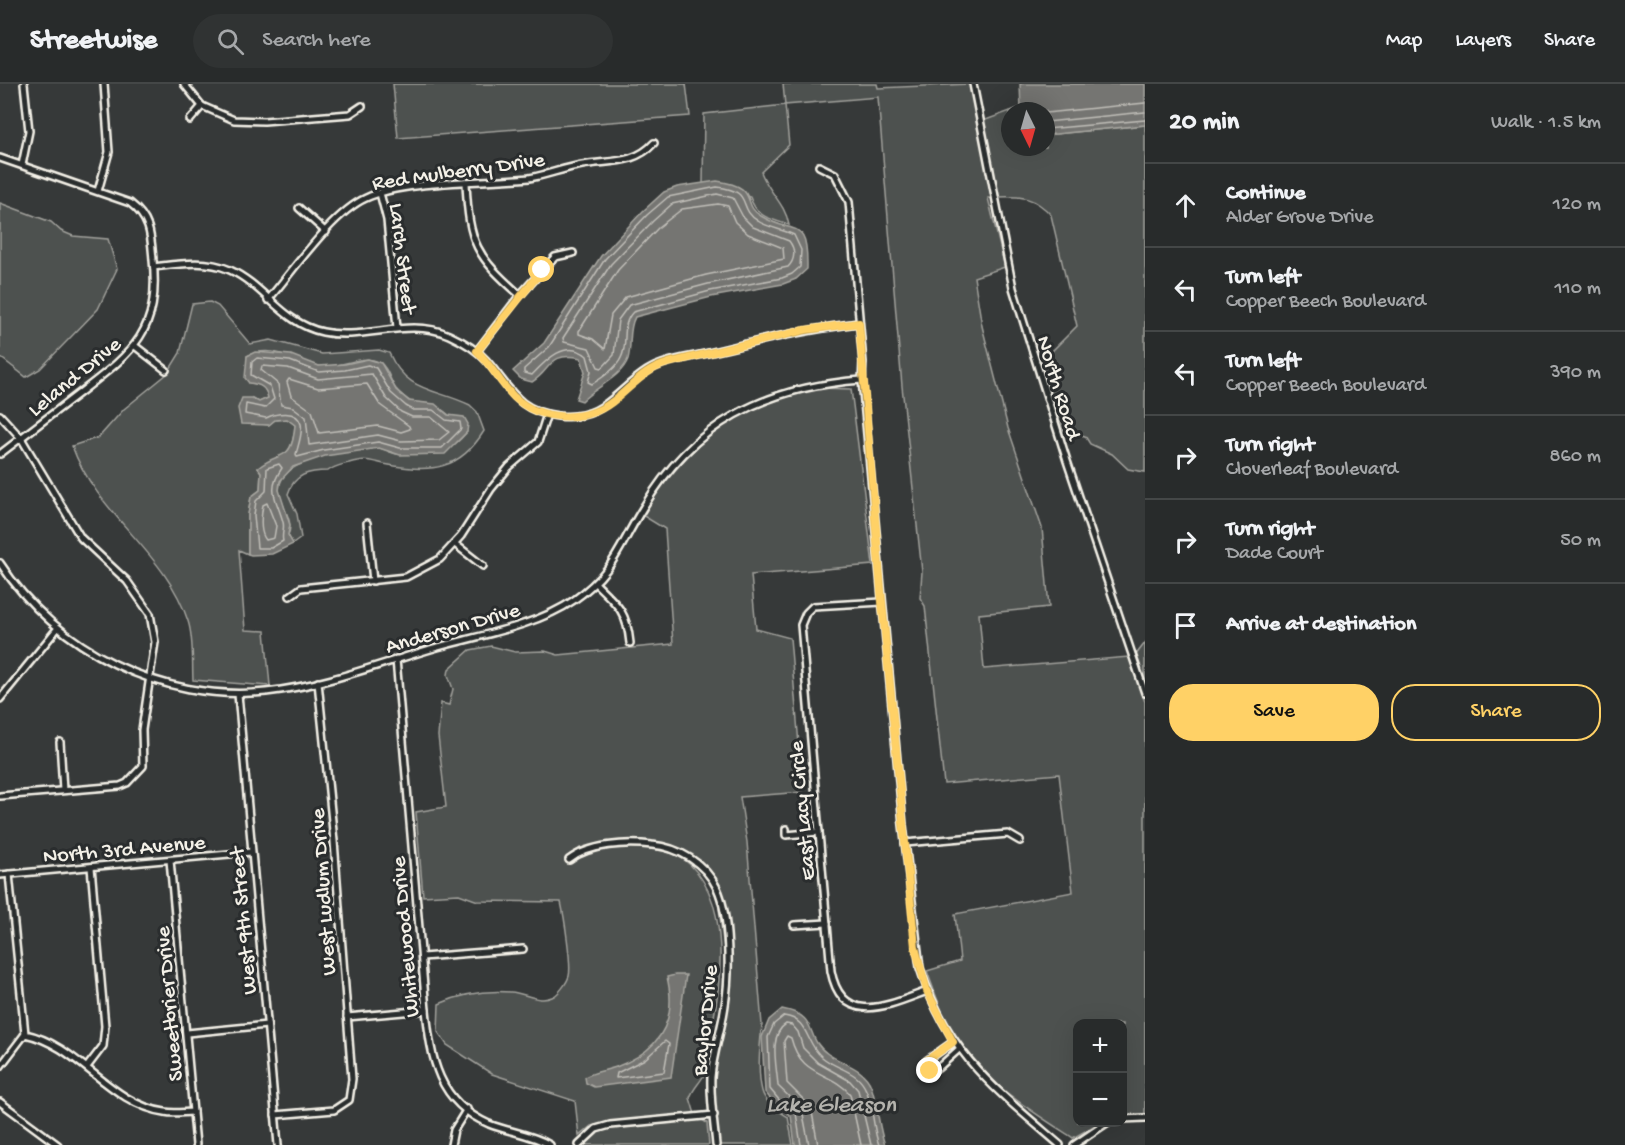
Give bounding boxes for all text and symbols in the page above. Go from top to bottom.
search box [193,14,613,68]
text: Streetwise [30,25,157,58]
icon: search [214,25,247,58]
text: Search here [262,28,371,54]
text: Map [1386,29,1422,54]
text: Layers [1455,29,1511,54]
text: Share [1544,29,1595,54]
north arrow [1001,102,1055,156]
text: 20 min [1169,108,1239,139]
text: Walk · 1.5 km [1491,112,1601,135]
street label: Red Mulberry Drive [371,148,547,198]
text: Continue [1226,181,1306,207]
icon: ahead [1169,189,1202,222]
text: 120 m [1553,194,1601,217]
street label: Larch Street [381,202,421,317]
text: Alder Grove Drive [1226,207,1374,230]
route start [528,256,554,282]
text: Turn left [1226,265,1300,291]
icon: left [1169,273,1202,306]
text: 110 m [1555,278,1601,301]
text: Copper Beech Boulevard [1226,291,1426,314]
street label: Leland Drive [23,332,128,424]
street label: North Road [1029,333,1086,445]
text: Turn left [1226,349,1300,375]
icon: left [1169,357,1202,390]
text: 390 m [1550,362,1601,385]
text: Copper Beech Boulevard [1226,375,1426,398]
text: Turn right [1226,433,1314,459]
icon: right [1169,441,1202,474]
text: 860 m [1550,446,1601,469]
text: Cloverleaf Boulevard [1226,459,1398,482]
text: Turn right [1226,517,1314,543]
icon: right [1169,525,1202,558]
text: 50 m [1560,530,1601,553]
text: Dade Court [1226,543,1323,566]
street label: Anderson Drive [383,598,524,661]
icon: arrive [1169,609,1202,642]
text: Arrive at destination [1226,612,1416,638]
button: Save [1169,684,1379,741]
button: Share [1391,684,1601,741]
street label: East Lacy Circle [785,739,823,882]
street label: West Ludlum Drive [306,807,344,976]
street label: North 3rd Avenue [42,831,207,871]
street label: West 9th Street [225,844,264,996]
street label: Whitewood Drive [387,854,427,1018]
street label: Sweetbrier Drive [151,924,191,1082]
street label: Baylor Drive [688,963,726,1078]
map controls [1073,1019,1127,1127]
button: + [1073,1019,1127,1073]
route end [916,1057,942,1083]
button: − [1073,1073,1127,1127]
water label: Lake Gleason [766,1092,896,1121]

